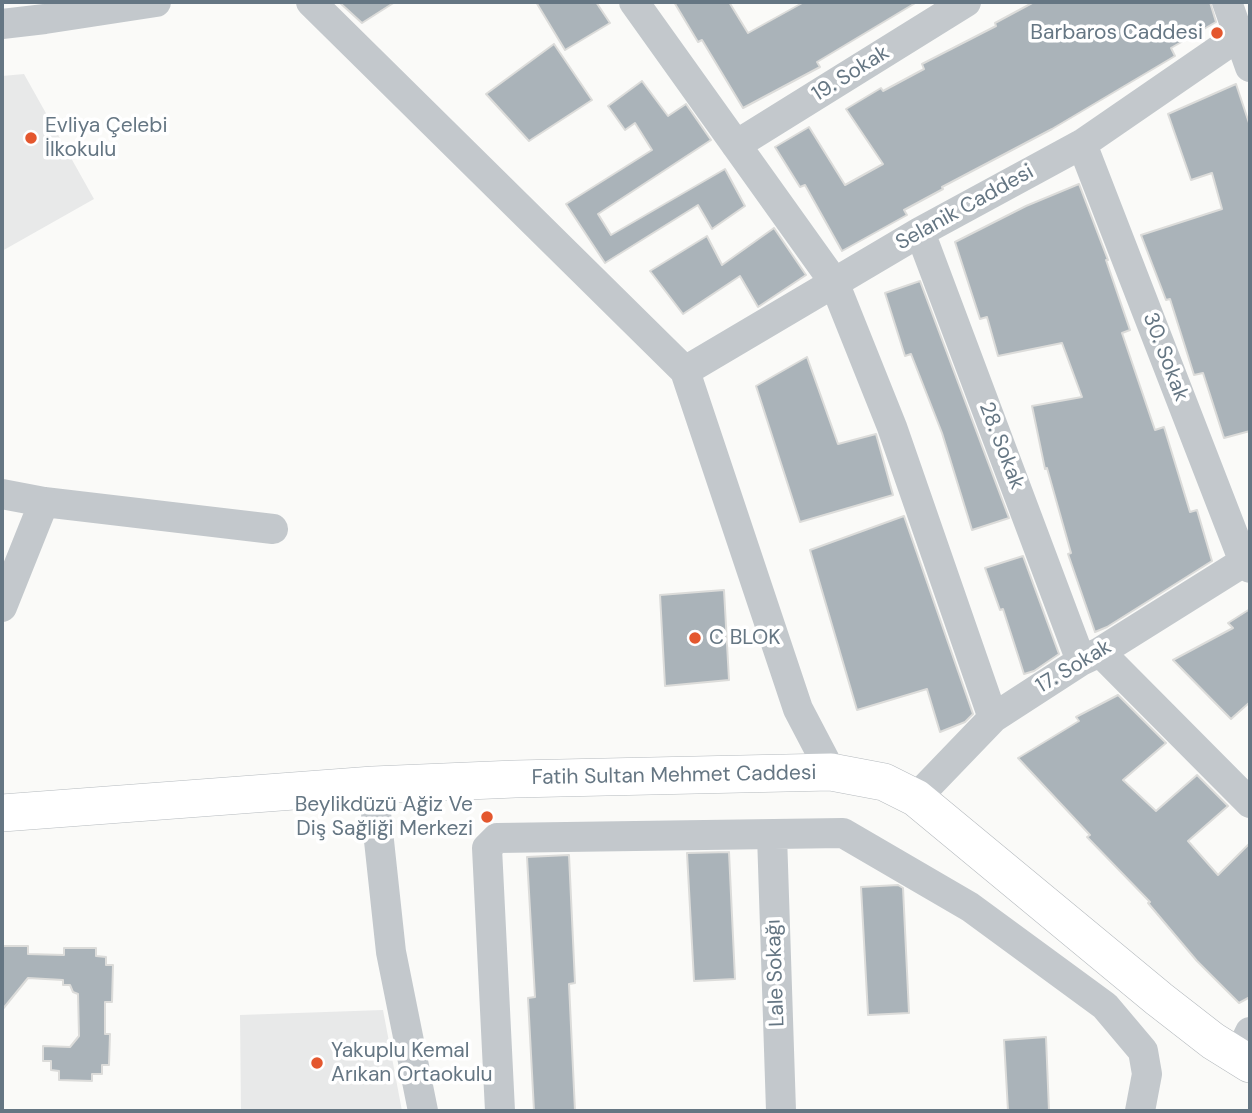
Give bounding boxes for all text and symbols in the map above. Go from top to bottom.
place label: Barbaros Caddesi [1030,20,1203,46]
marker: Barbaros Caddesi [1209,25,1225,41]
street label: 19. Sokak [808,41,894,107]
place label: Evliya Çelebi İlkokulu [45,113,167,163]
marker: Evliya Çelebi İlkokulu [23,130,39,146]
street label: Selanik Caddesi [892,160,1038,256]
street label: 30. Sokak [1137,309,1193,405]
street label: 28. Sokak [973,399,1029,493]
place label: C BLOK [709,625,781,651]
marker: C BLOK [687,630,703,646]
street label: 17. Sokak [1032,635,1116,699]
street label: Fatih Sultan Mehmet Caddesi [531,761,817,791]
place label: Beylikdüzü Ağiz Ve Diş Sağliği Merkezi [295,792,473,842]
marker: Beylikdüzü Ağiz Ve Diş Sağliği Merkezi [479,809,495,825]
street label: Lale Sokağı [762,919,790,1027]
place label: Yakuplu Kemal Arıkan Ortaokulu [331,1038,492,1088]
marker: Yakuplu Kemal Arıkan Ortaokulu [309,1055,325,1071]

